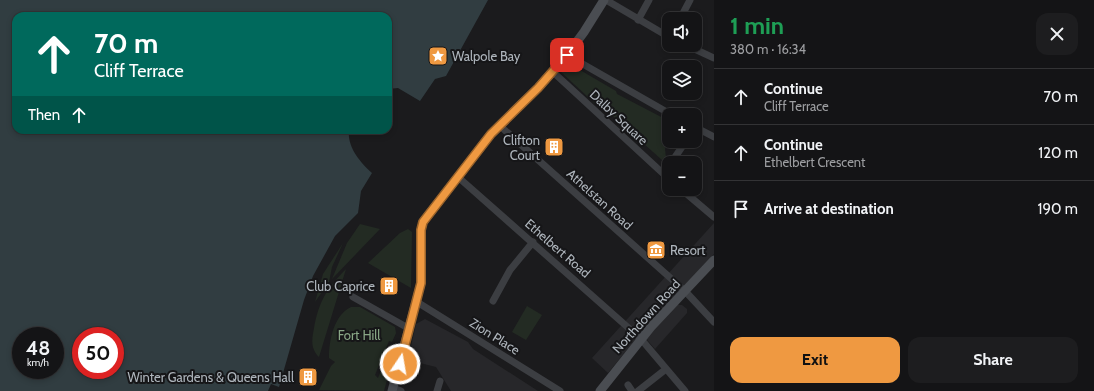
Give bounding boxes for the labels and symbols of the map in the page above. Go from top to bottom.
pin [550,38,584,72]
place icon: Walpole Bay [427,45,449,67]
place label: Walpole Bay [452,48,521,64]
street label: Dalby Square [587,86,652,148]
place label: Clifton Court [503,132,541,163]
building icon: Clifton Court [543,136,565,158]
street label: Athelstan Road [564,165,636,233]
street label: Ethelbert Road [522,215,594,281]
museum icon: Resort [645,239,667,261]
place label: Resort [670,242,706,258]
building icon: Club Caprice [378,275,400,297]
street label: Northdown Road [609,276,683,356]
place label: Club Caprice [306,278,375,294]
street label: Zion Place [467,314,523,358]
speed limit sign: 50 [72,327,124,379]
park label: Fort Hill [338,327,380,343]
position arrow [379,343,421,385]
building icon: Winter Gardens & Queens Hall [297,366,319,388]
place label: Winter Gardens & Queens Hall [128,369,294,385]

